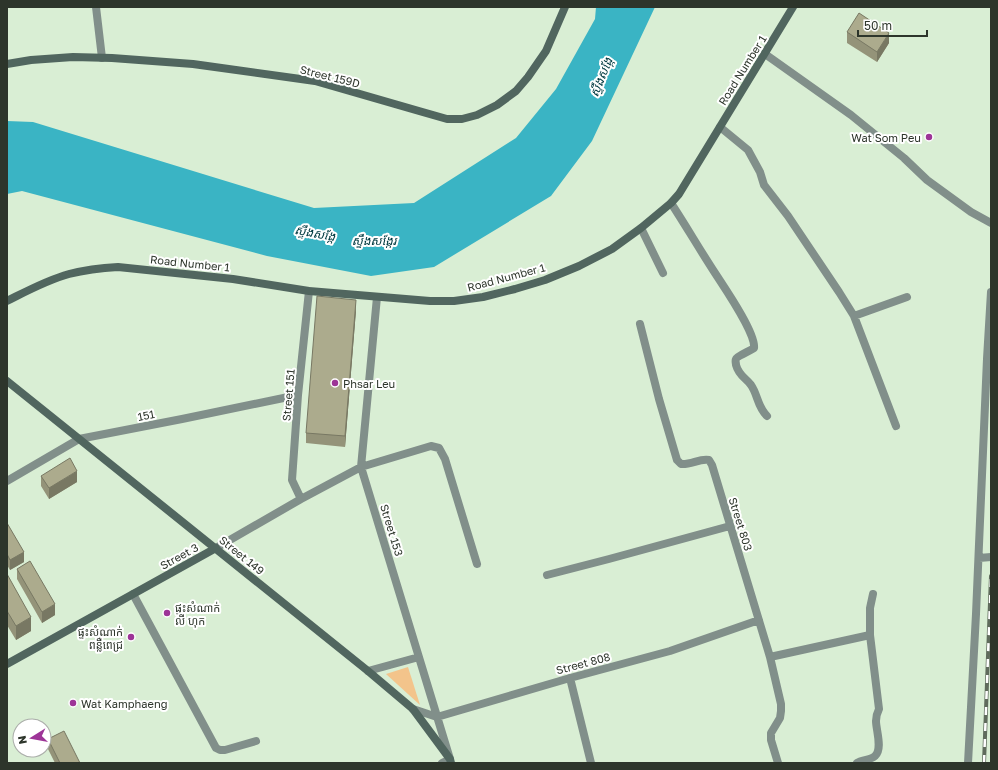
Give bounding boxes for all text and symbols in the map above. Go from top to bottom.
scale bar [858,12,927,38]
text: 50 m [864,18,892,33]
street label: Road Number 1 [715,33,769,107]
water label: ស្ទឹងសង្កែ [586,55,616,99]
street label: Street 159D [299,62,362,90]
place label: Wat Som Peu [851,131,921,144]
marker: Wat Som Peu [924,132,934,142]
water label: ស្ទឹងសង្កែ [293,222,337,244]
water label: ស្ទឹងសង្កែរ [352,233,398,248]
street label: Road Number 1 [150,252,230,274]
street label: Road Number 1 [466,260,546,294]
street label: Street 151 [279,368,297,422]
place label: Phsar Leu [343,377,395,390]
marker: Phsar Leu [330,378,340,388]
street label: 151 [136,407,156,423]
street label: Street 803 [727,496,755,552]
street label: Street 153 [378,503,406,557]
street label: Street 149 [217,533,267,577]
street label: Street 3 [158,540,200,572]
place label: ផ្ទះសំណាក់ លី ហុក [175,601,220,628]
marker: ផ្ទះសំណាក់ លី ហុក [162,608,172,618]
place label: ផ្ទះសំណាក់ ពន្លឺពេជ្រ [78,625,123,652]
marker: ផ្ទះសំណាក់ ពន្លឺពេជ្រ [126,632,136,642]
street label: Street 808 [554,649,612,676]
place label: Wat Kamphaeng [81,697,167,710]
marker: Wat Kamphaeng [68,698,78,708]
north arrow [12,718,52,758]
text: N [15,735,29,745]

